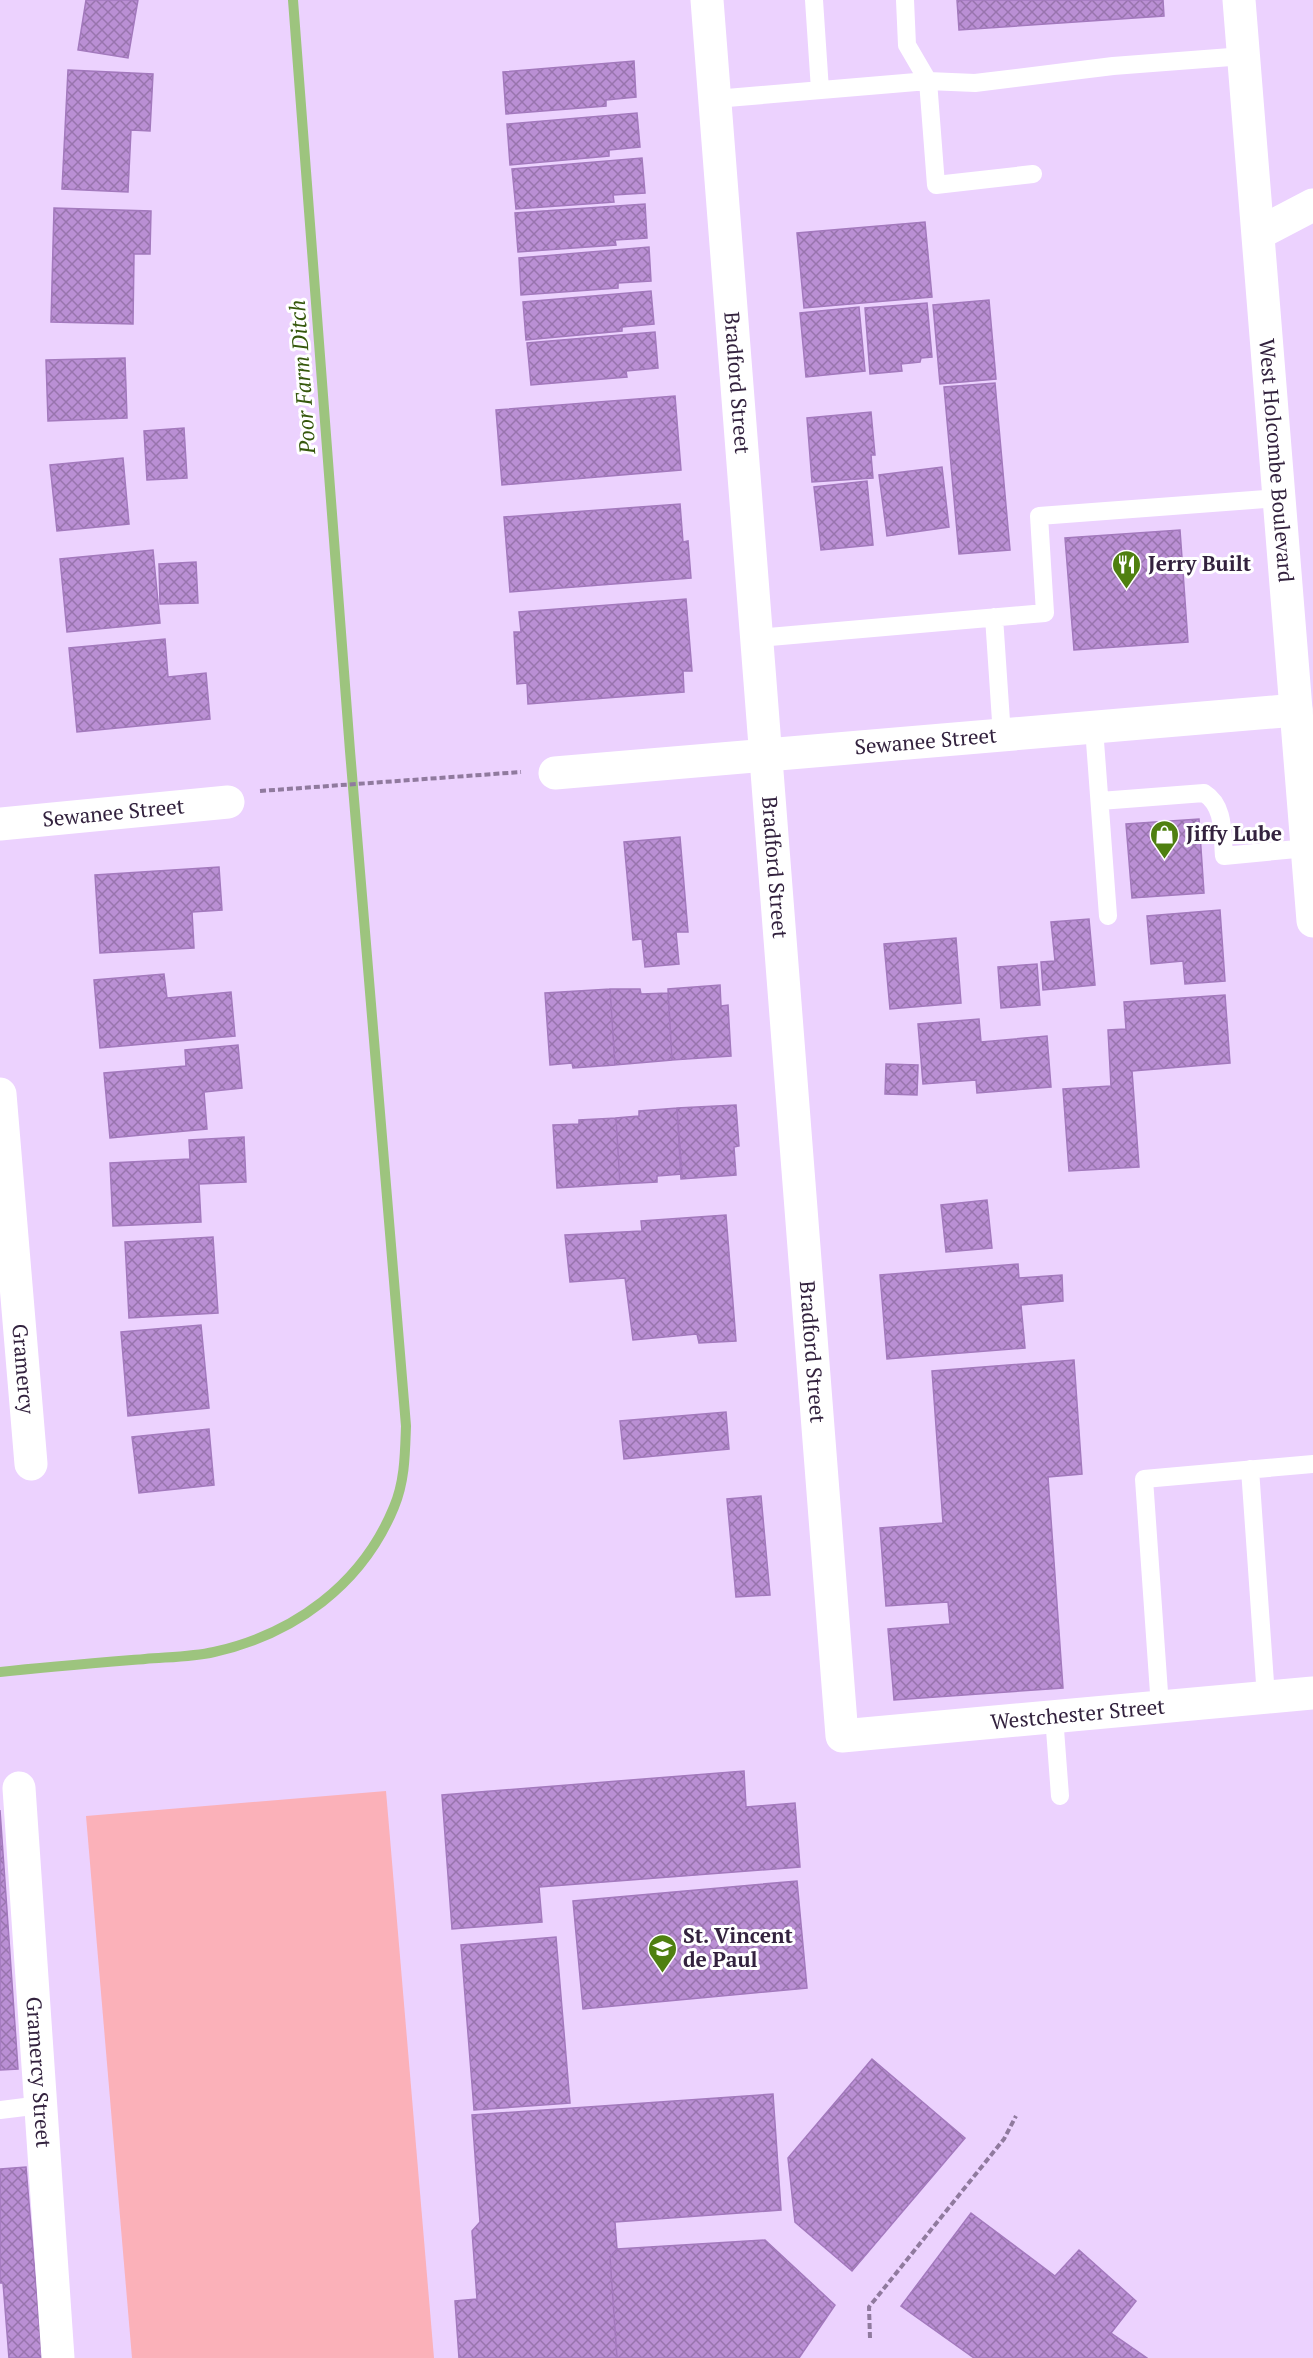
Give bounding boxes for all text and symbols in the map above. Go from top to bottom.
water label: Poor Farm Ditch [282,299,321,456]
street label: Bradford Street [718,311,757,455]
street label: West Holcombe Boulevard [1253,337,1301,584]
restaurant icon: Jerry Built [1111,548,1143,590]
place label: Jerry Built [1148,549,1252,577]
street label: Sewanee Street [853,720,998,760]
street label: Sewanee Street [41,791,186,833]
street label: Bradford Street [756,795,795,940]
shop icon: Jiffy Lube [1149,818,1181,860]
place label: Jiffy Lube [1186,819,1282,847]
street label: Bradford Street [794,1280,833,1424]
street label: Gramercy [6,1323,42,1416]
street label: Westchester Street [989,1692,1166,1735]
place label: St. Vincent de Paul [683,1921,793,1973]
school or university icon: St. Vincent de Paul [646,1932,678,1974]
street label: Gramercy Street [20,1996,59,2149]

